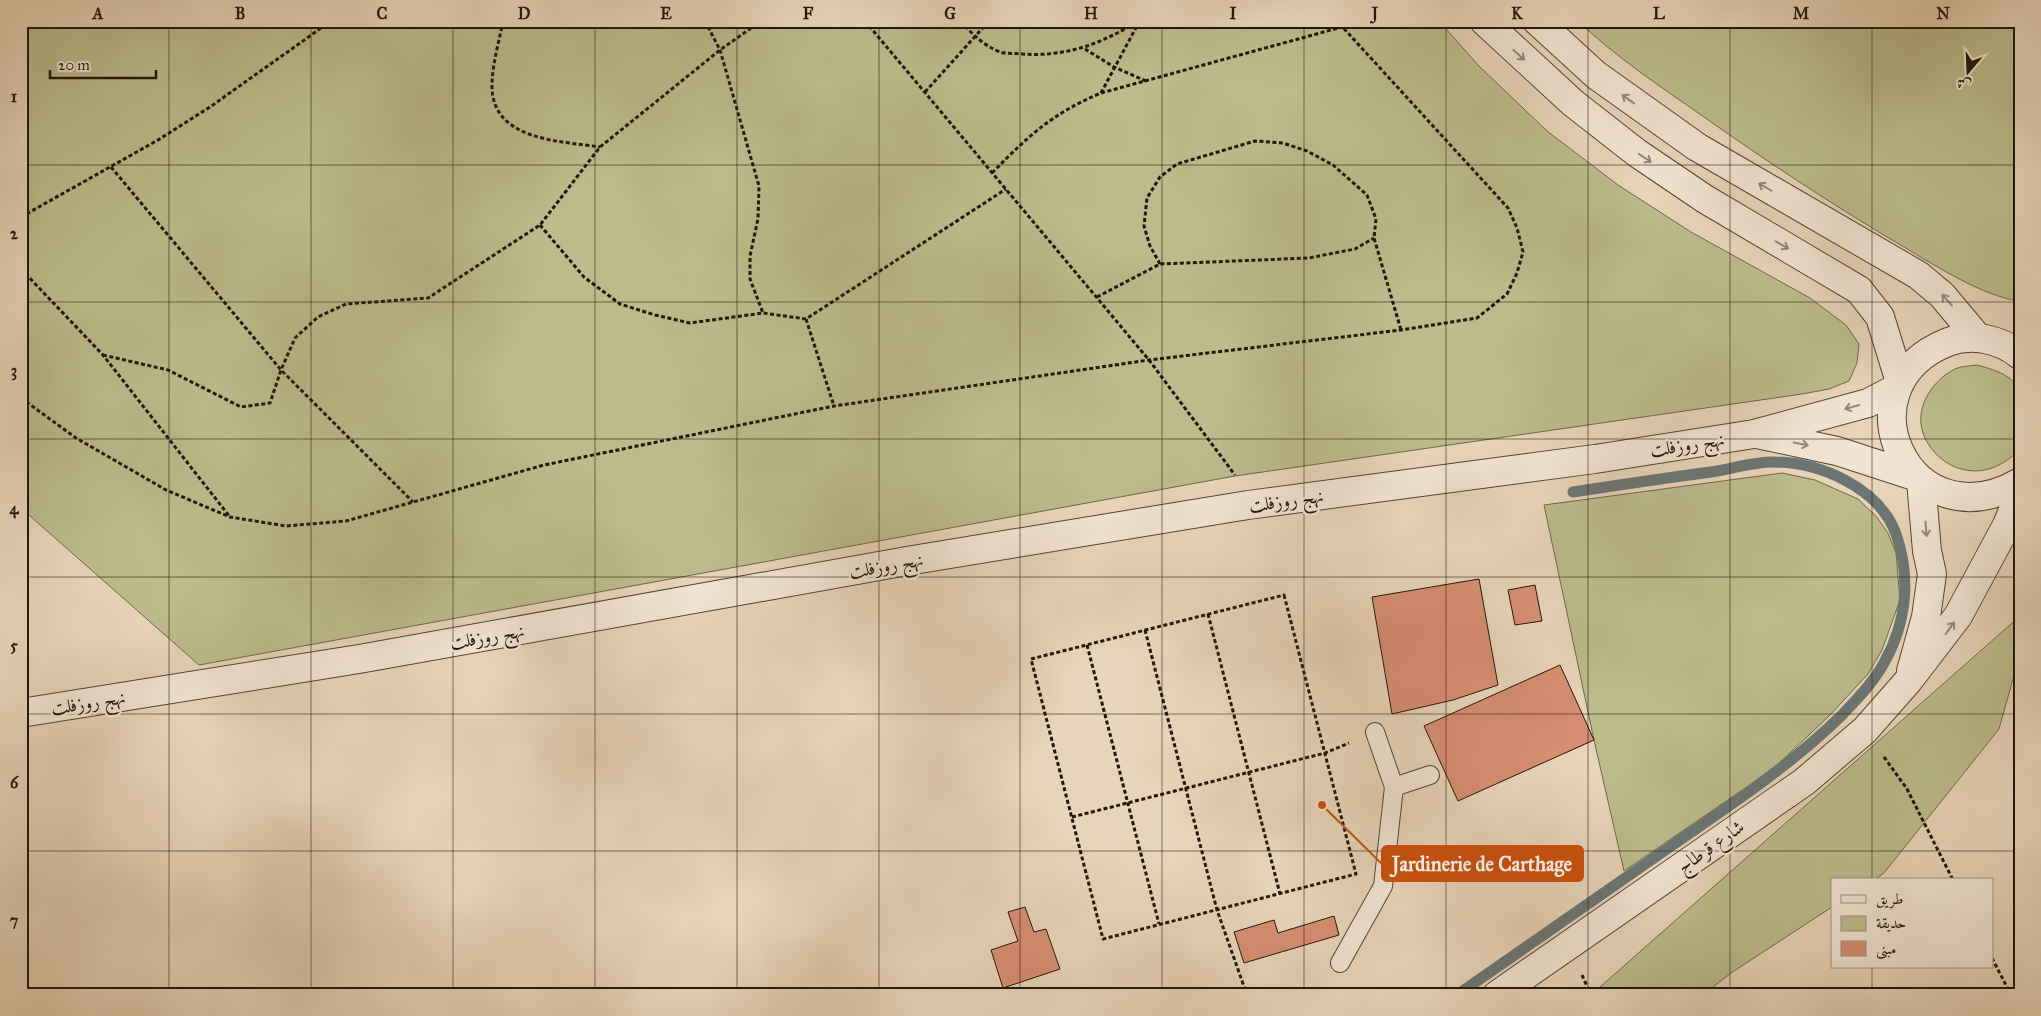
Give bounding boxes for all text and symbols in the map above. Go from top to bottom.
text: A [92,4,104,23]
text: B [235,4,245,23]
text: C [377,4,388,23]
text: D [518,4,531,23]
text: E [660,4,672,23]
text: F [803,4,814,23]
text: G [944,4,956,23]
text: H [1084,4,1098,23]
text: I [1230,4,1237,23]
text: J [1370,4,1379,24]
text: K [1511,4,1523,23]
text: L [1653,4,1665,23]
text: M [1793,4,1810,23]
text: N [1936,4,1950,23]
scale bar [50,48,156,80]
north arrow [1944,48,1994,98]
one-way arrow [1513,49,1526,61]
text: 20 m [58,56,90,74]
text: ش [1954,73,1973,94]
text: 1 [11,87,18,106]
one-way arrow [1621,94,1635,104]
one-way arrow [1637,153,1651,163]
one-way arrow [1757,182,1772,192]
text: 2 [10,224,19,243]
one-way arrow [1774,240,1789,250]
one-way arrow [1941,294,1952,307]
text: 3 [11,361,17,381]
one-way arrow [1844,403,1860,413]
street label: نهج روزفلت [1648,427,1727,468]
one-way arrow [1793,439,1809,449]
street label: نهج روزفلت [1247,484,1326,523]
text: 4 [10,499,20,519]
one-way arrow [1921,521,1930,537]
street label: نهج روزفلت [847,548,926,589]
street label: نهج روزفلت [448,619,527,660]
one-way arrow [1945,621,1955,635]
text: 5 [10,636,18,655]
street label: نهج روزفلت [49,685,128,726]
text: 6 [10,773,19,792]
street label: شارع قرطاج [1672,815,1752,883]
callout: Jardinerie de Carthage [1382,846,1583,881]
text: Jardinerie de Carthage [1389,852,1573,878]
legend [1831,878,1994,968]
text: طريق [1876,890,1903,909]
text: 7 [10,911,19,930]
text: حديقة [1876,914,1906,932]
text: مبنى [1876,940,1896,960]

